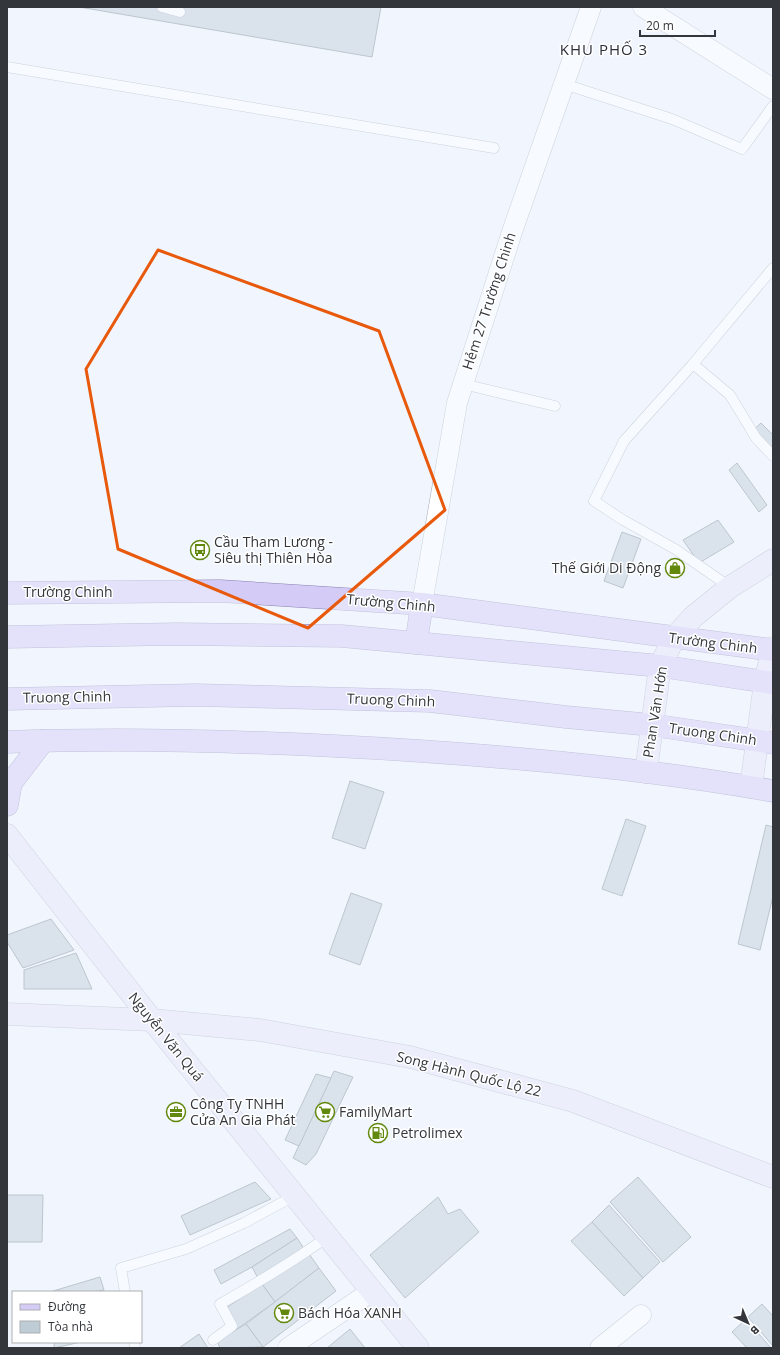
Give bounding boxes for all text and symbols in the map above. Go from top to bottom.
scale bar [640,12,715,38]
text: 20 m [646,17,674,34]
district label: KHU PHỐ 3 [560,39,648,59]
street label: Hẻm 27 Trường Chinh [457,230,520,372]
place label: Cầu Tham Lương - Siêu thị Thiên Hòa [214,532,333,567]
bus stop icon: Cầu Tham Lương - Siêu thị Thiên Hòa [189,539,211,561]
shop icon: Thế Giới Di Động [664,557,686,579]
place label: Thế Giới Di Động [552,558,661,577]
street label: Trường Chinh [23,582,113,601]
street label: Trường Chinh [346,589,436,616]
street label: Trường Chinh [668,628,758,657]
street label: Phan Văn Hớn [638,665,671,759]
street label: Truong Chinh [23,686,111,707]
street label: Truong Chinh [347,688,436,711]
street label: Truong Chinh [668,718,758,749]
street label: Nguyễn Văn Quá [125,988,208,1085]
street label: Song Hành Quốc Lộ 22 [395,1046,543,1101]
place label: Công Ty TNHH Cửa An Gia Phát [190,1094,296,1129]
office icon: Công Ty TNHH Cửa An Gia Phát [165,1101,187,1123]
supermarket icon: FamilyMart [314,1101,336,1123]
place label: FamilyMart [339,1102,412,1121]
fuel station icon: Petrolimex [367,1122,389,1144]
place label: Petrolimex [392,1123,463,1142]
legend [12,1291,142,1343]
text: Đường [48,1298,86,1315]
supermarket icon: Bách Hóa XANH [273,1302,295,1324]
place label: Bách Hóa XANH [298,1303,402,1322]
north arrow [728,1303,768,1343]
text: Tòa nhà [48,1318,93,1335]
text: B [747,1323,763,1339]

